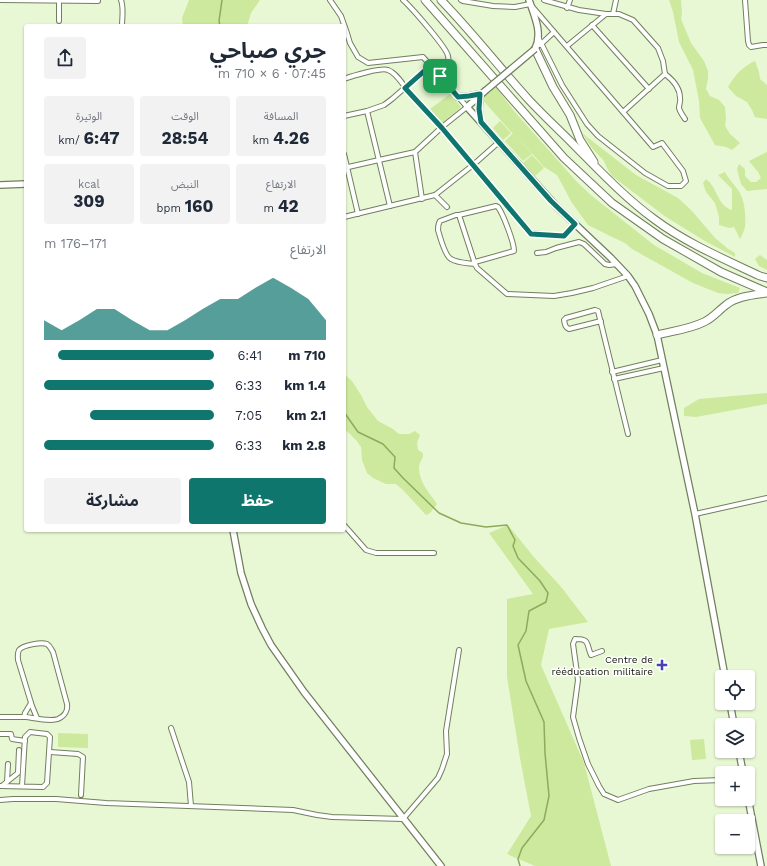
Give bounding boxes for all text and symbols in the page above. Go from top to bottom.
button: share [44,37,86,79]
text: جري صباحي [210,38,326,63]
pin [423,59,457,93]
icon: arrive [429,65,451,87]
text: 07:45 · 6 × 710 m [218,66,326,81]
text: الوتيرة [76,110,102,123]
text: الوقت [171,110,199,123]
text: المسافة [264,110,298,123]
text: 6:47 [84,128,120,148]
text: 28:54 [162,128,208,148]
text: 4.26 [273,128,309,148]
text: /km [58,134,84,147]
text: km [253,134,273,147]
text: kcal [78,178,100,191]
text: النبض [171,178,199,191]
text: الارتفاع [266,178,296,191]
text: 309 [73,191,105,211]
text: 160 [185,196,213,216]
text: 42 [278,196,299,216]
text: bpm [157,202,185,215]
text: m [263,202,278,215]
text: 171–176 m [44,236,107,251]
text: الارتفاع [290,242,326,257]
text: 6:41 [237,348,262,363]
text: 710 m [288,348,326,363]
text: 6:33 [235,378,262,393]
text: 1.4 km [284,378,326,393]
text: 7:05 [235,408,262,423]
text: 2.1 km [286,408,326,423]
text: 6:33 [235,438,262,453]
text: 2.8 km [282,438,326,453]
button: مشاركة [44,478,181,524]
button: حفظ [189,478,326,524]
place label: Centre de rééducation militaire [551,654,653,677]
marker: Centre de rééducation militaire [656,659,668,671]
map controls [715,670,755,854]
button: locate [715,670,755,710]
button: layers [715,718,755,758]
button: + [715,766,755,806]
button: − [715,814,755,854]

